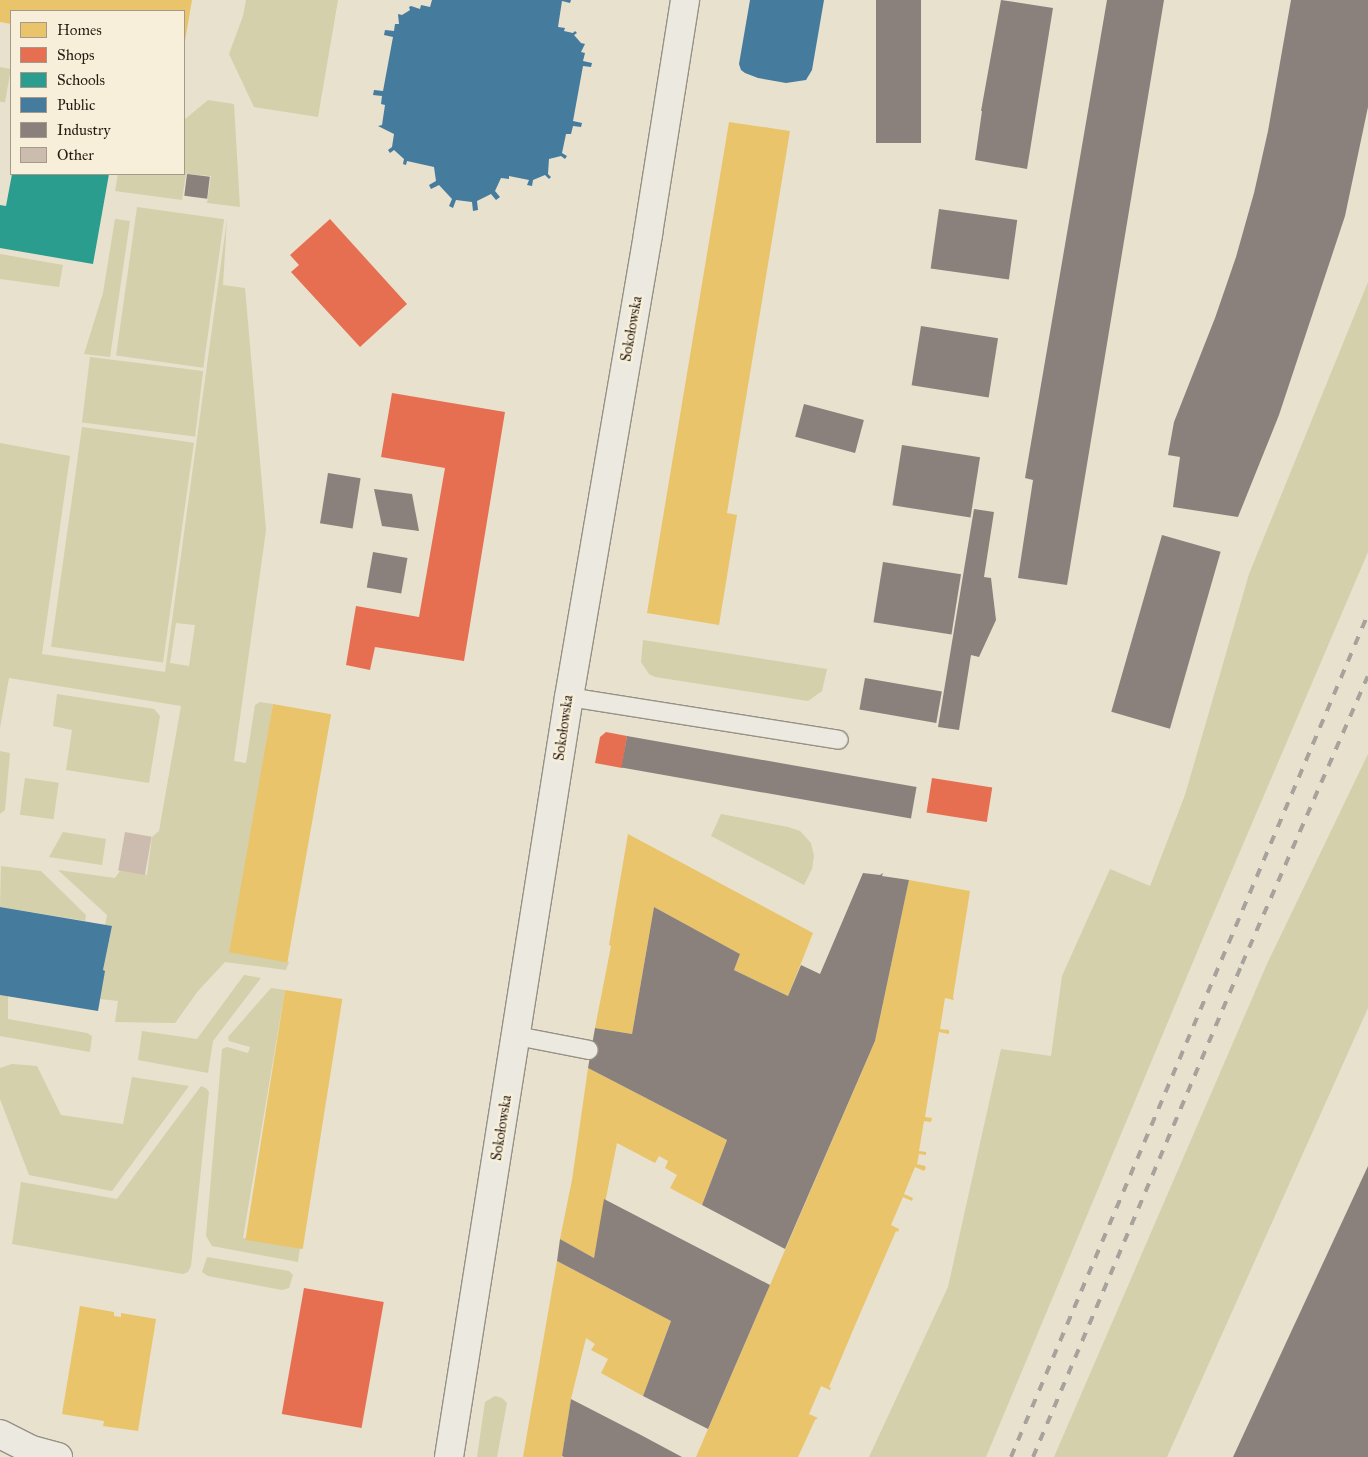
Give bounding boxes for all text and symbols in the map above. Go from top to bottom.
legend [10,10,185,175]
text: Homes [57,21,102,39]
text: Shops [57,46,95,64]
text: Schools [57,71,105,89]
text: Public [57,96,95,114]
text: Industry [57,121,111,139]
text: Other [57,146,94,164]
street label: Sokołowska [618,295,646,363]
street label: Sokołowska [551,694,577,762]
street label: Sokołowska [489,1094,515,1162]

